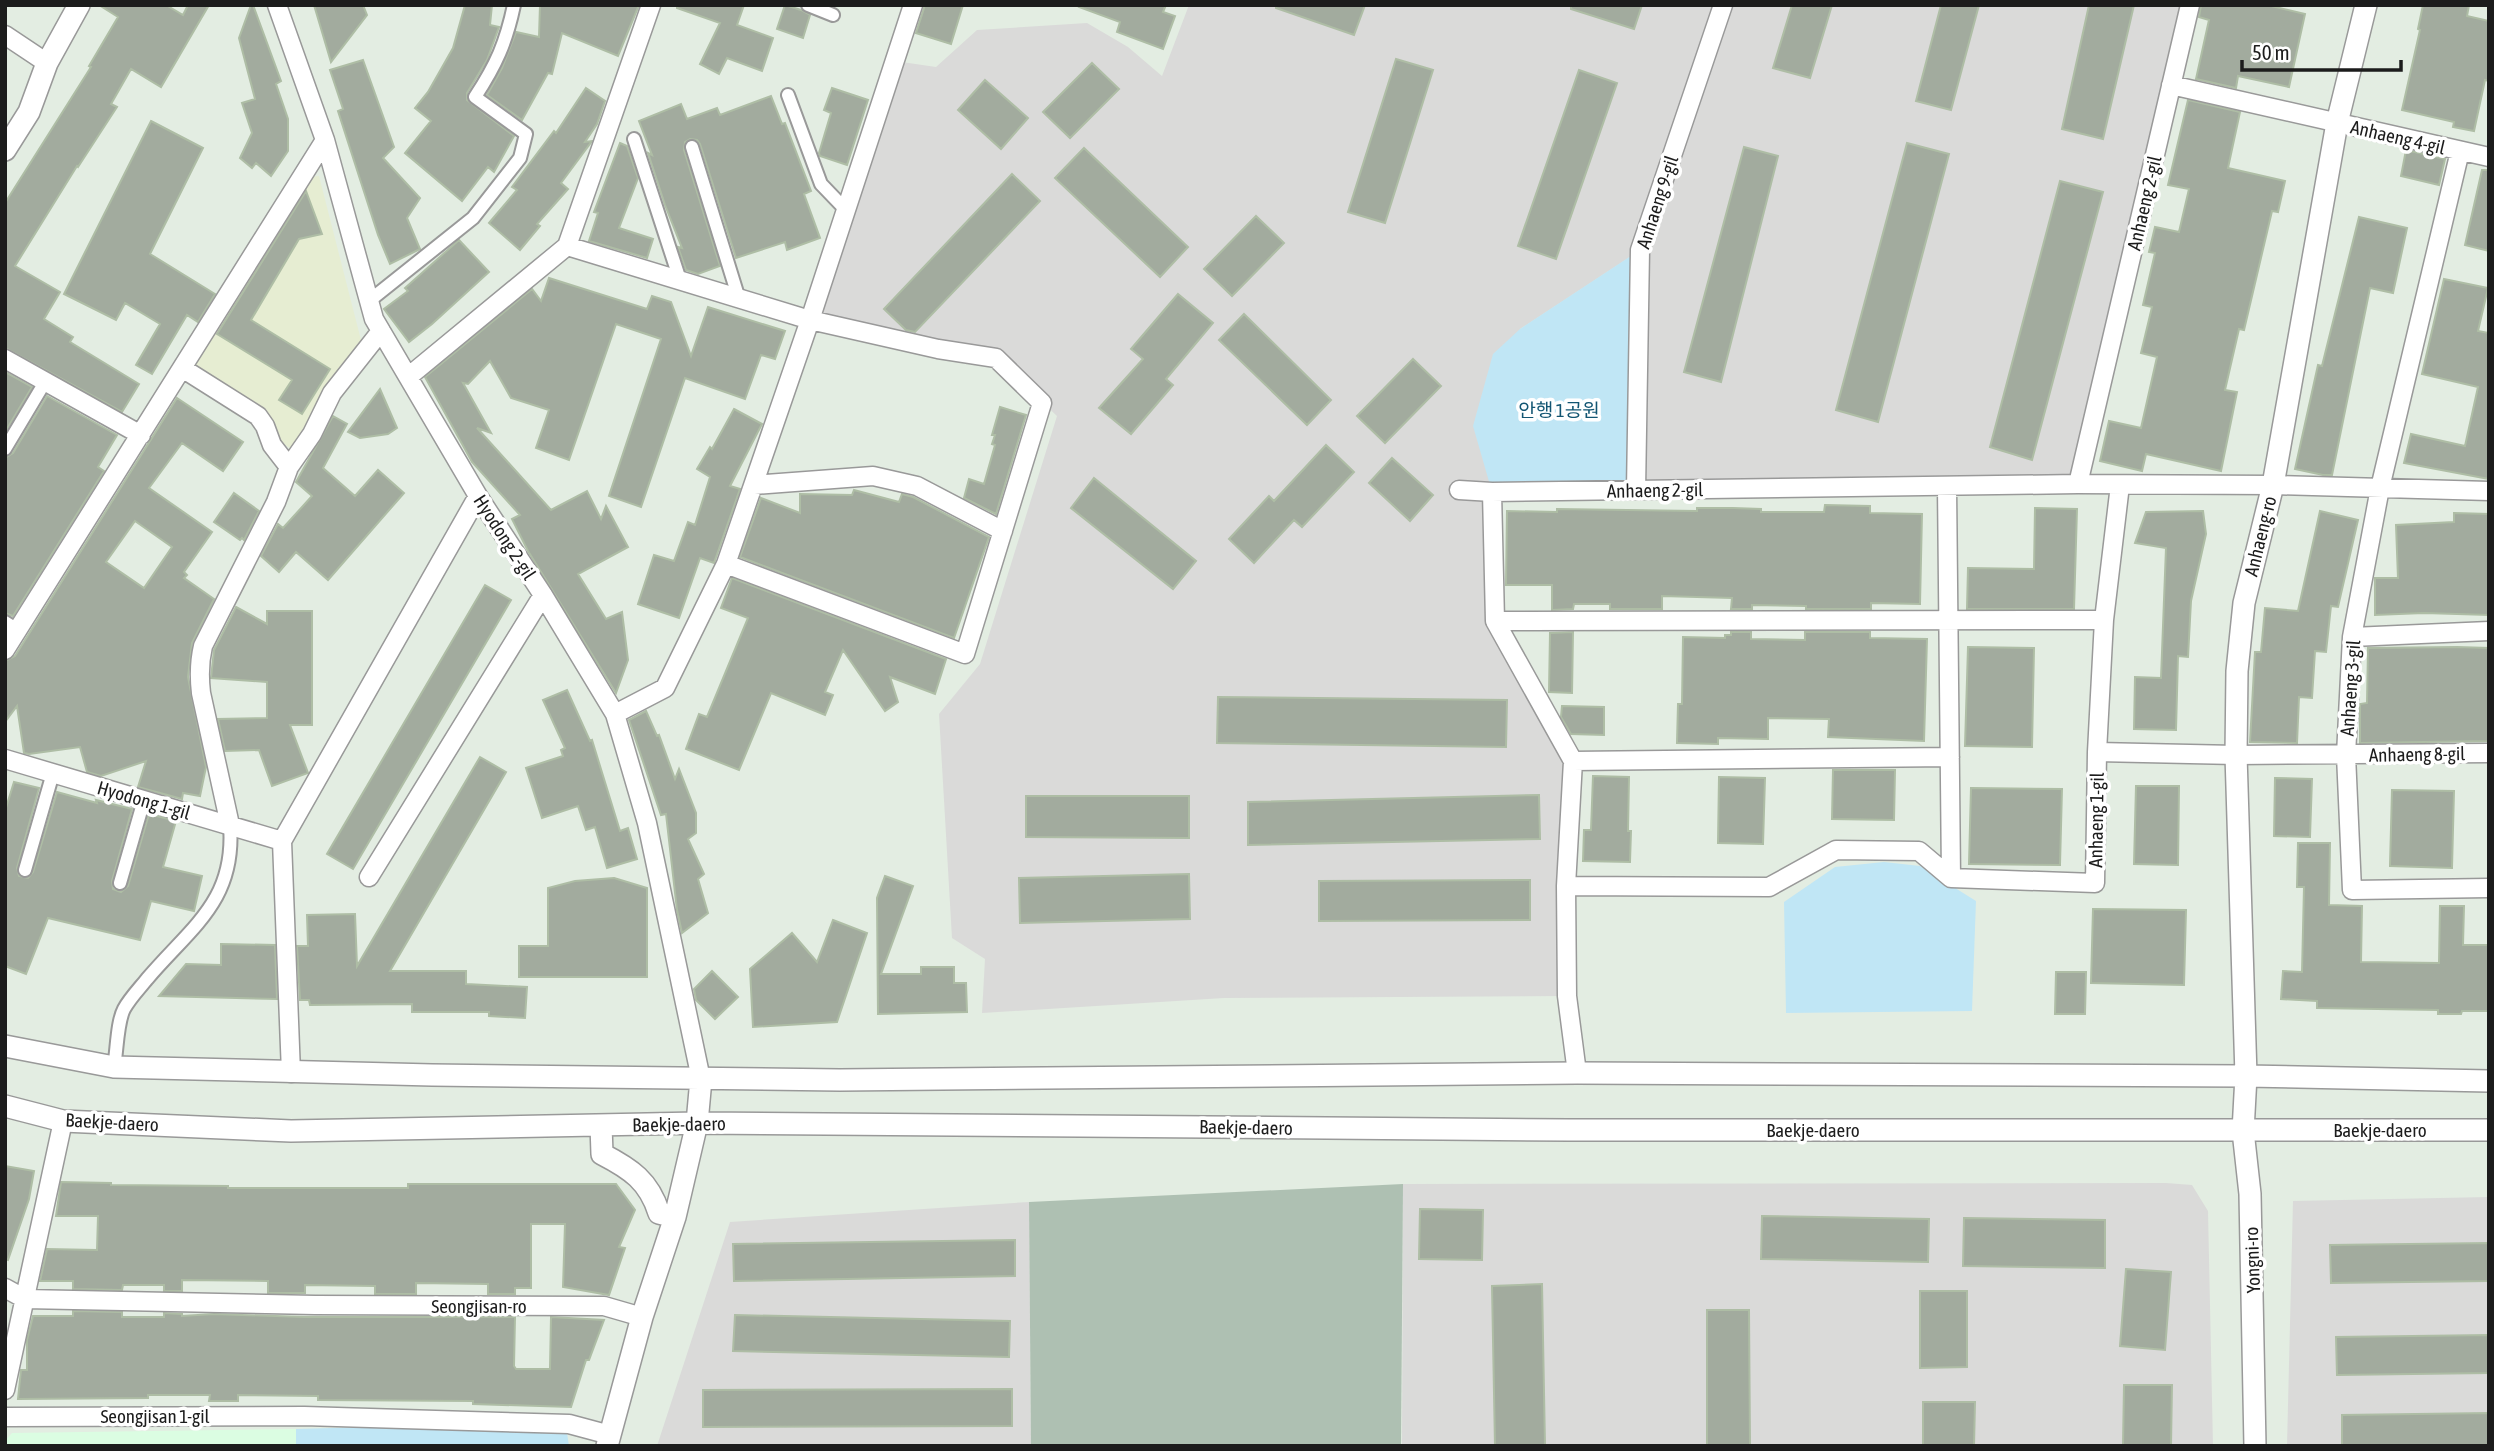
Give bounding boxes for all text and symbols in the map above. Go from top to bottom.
scale bar [2242,28,2401,72]
text: 50 m [2252,40,2290,64]
street label: Anhaeng 4-gil [2349,115,2447,159]
street label: Anhaeng 9-gil [1632,153,1682,251]
street label: Anhaeng 2-gil [2122,154,2166,252]
park label: 안행 1공원 [1518,399,1600,421]
street label: Anhaeng 2-gil [1607,478,1703,502]
street label: Hyodong 2-gil [469,490,541,584]
street label: Anhaeng-ro [2239,494,2281,578]
street label: Anhaeng 3-gil [2336,639,2364,737]
street label: Anhaeng 8-gil [2369,742,2465,766]
street label: Anhaeng 1-gil [2084,772,2108,868]
street label: Hyodong 1-gil [95,776,193,824]
street label: Baekje-daero [65,1109,159,1135]
street label: Baekje-daero [632,1112,726,1136]
street label: Baekje-daero [1199,1115,1293,1139]
street label: Baekje-daero [1766,1119,1860,1141]
street label: Baekje-daero [2333,1119,2427,1141]
street label: Yongni-ro [2240,1226,2264,1294]
street label: Seongjisan-ro [431,1295,527,1317]
street label: Seongjisan 1-gil [100,1405,210,1427]

